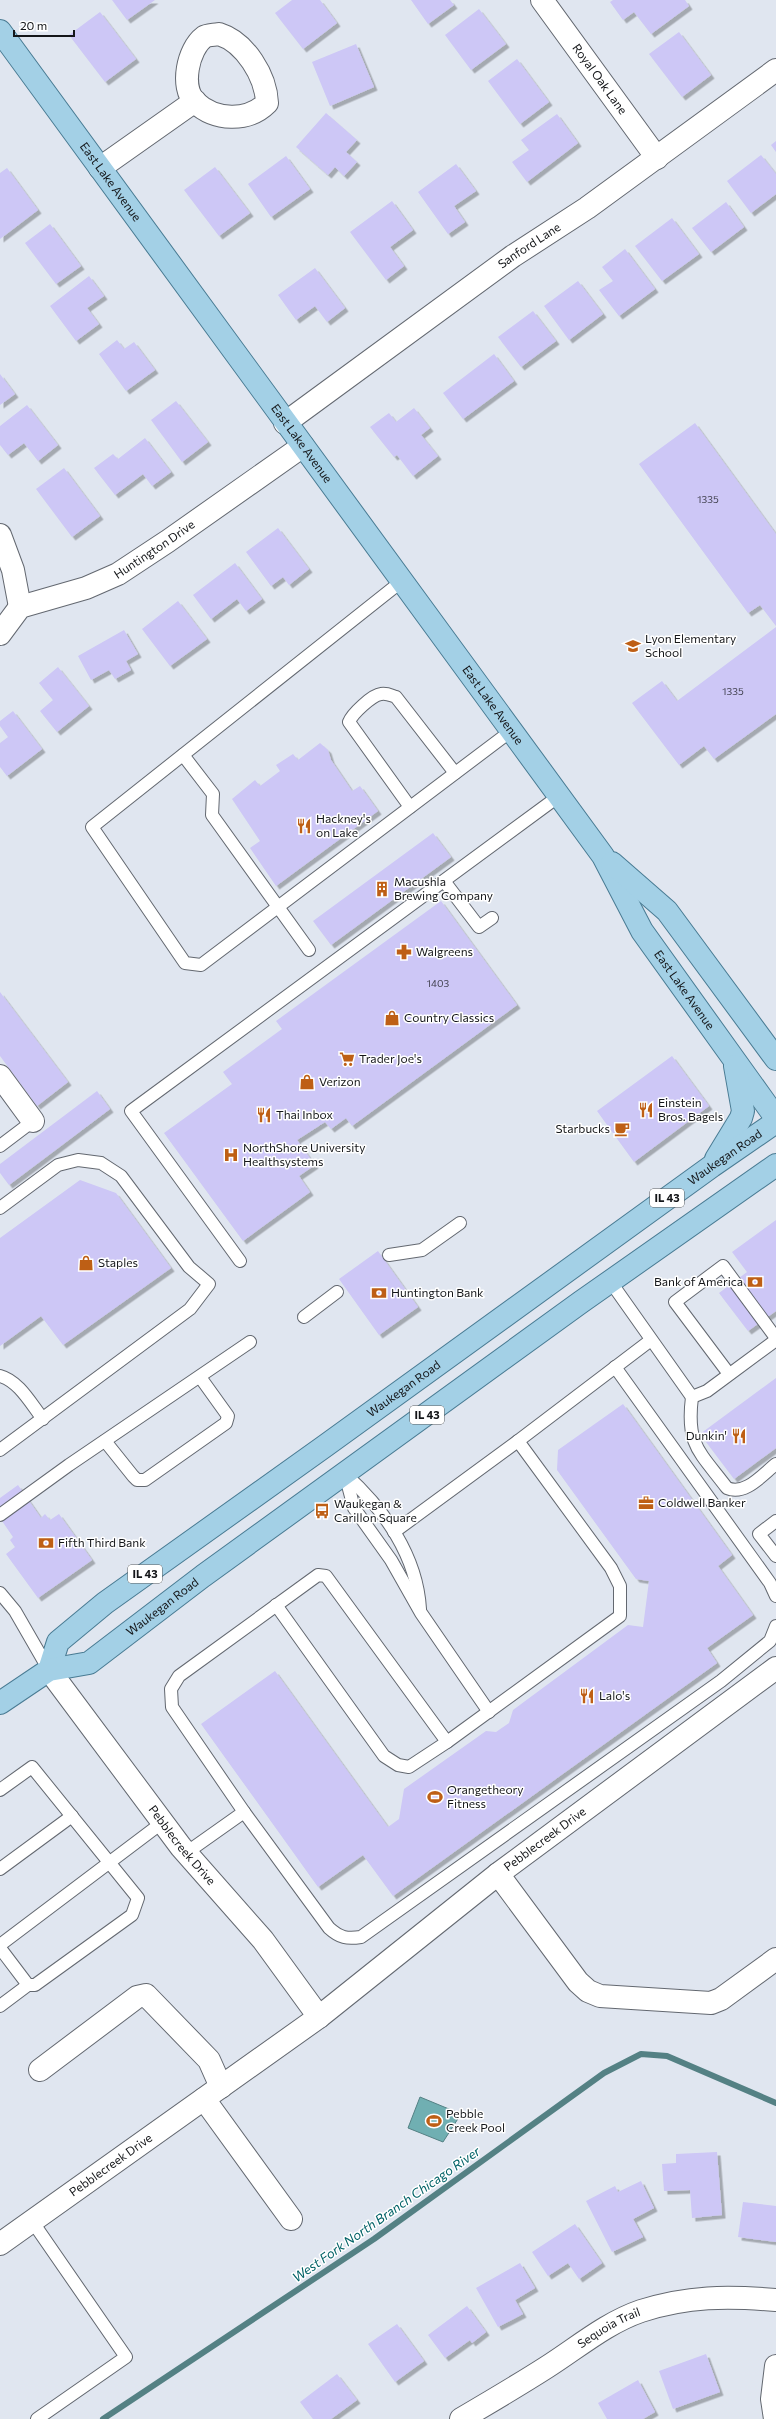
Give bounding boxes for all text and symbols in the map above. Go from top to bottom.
scale bar [14,12,74,38]
text: 20 m [20,18,47,32]
street label: Royal Oak Lane [570,41,631,117]
street label: East Lake Avenue [78,139,145,224]
street label: Sanford Lane [495,219,563,271]
street label: East Lake Avenue [269,401,336,485]
house number: 1335 [697,493,719,505]
street label: Huntington Drive [111,517,197,581]
place label: Lyon Elementary School [645,631,736,659]
school or university icon: Lyon Elementary School [624,637,642,655]
street label: East Lake Avenue [460,662,527,747]
house number: 1335 [722,685,744,697]
place label: Hackney's on Lake [316,811,371,839]
restaurant icon: Hackney's on Lake [295,817,313,835]
place label: Macushla Brewing Company [394,874,493,902]
building icon: Macushla Brewing Company [373,880,391,898]
pharmacy icon: Walgreens [395,943,413,961]
place label: Walgreens [416,944,473,958]
street label: East Lake Avenue [652,947,718,1032]
house number: 1403 [427,977,450,989]
shop icon: Country Classics [383,1009,401,1027]
place label: Country Classics [404,1010,494,1024]
supermarket icon: Trader Joe's [338,1050,356,1068]
place label: Trader Joe's [359,1051,422,1066]
shop icon: Verizon [298,1073,316,1091]
place label: Verizon [319,1074,361,1088]
place label: Einstein Bros. Bagels [658,1095,723,1123]
restaurant icon: Einstein Bros. Bagels [637,1101,655,1119]
restaurant icon: Thai Inbox [255,1106,273,1124]
place label: Thai Inbox [276,1107,333,1121]
cafe icon: Starbucks [613,1120,631,1138]
place label: Starbucks [555,1121,610,1135]
street label: Waukegan Road [685,1126,764,1187]
place label: NorthShore University Healthsystems [243,1140,365,1168]
hospital icon: NorthShore University Healthsystems [222,1146,240,1164]
road number: IL 43 [650,1189,684,1207]
shop icon: Staples [77,1254,95,1272]
place label: Staples [98,1255,138,1269]
bank icon: Bank of America [746,1273,764,1291]
place label: Bank of America [654,1274,743,1288]
bank icon: Huntington Bank [370,1284,388,1302]
place label: Huntington Bank [391,1285,484,1299]
street label: Waukegan Road [364,1357,443,1419]
road number: IL 43 [410,1406,444,1424]
restaurant icon: Dunkin' [730,1427,748,1445]
place label: Dunkin' [686,1428,727,1442]
office icon: Coldwell Banker [637,1494,655,1512]
place label: Coldwell Banker [658,1495,746,1509]
place label: Waukegan & Carillon Square [334,1496,417,1524]
bus stop icon: Waukegan & Carillon Square [313,1502,331,1520]
bank icon: Fifth Third Bank [37,1534,55,1552]
place label: Fifth Third Bank [58,1535,146,1549]
road number: IL 43 [128,1565,162,1583]
street label: Waukegan Road [123,1574,201,1638]
restaurant icon: Lalo's [578,1687,596,1705]
place label: Lalo's [599,1688,630,1702]
place label: Orangetheory Fitness [447,1782,524,1810]
sports icon: Orangetheory Fitness [426,1788,444,1806]
street label: Pebblecreek Drive [146,1802,219,1887]
street label: Pebblecreek Drive [501,1804,588,1873]
place label: Pebble Creek Pool [446,2106,505,2134]
sports icon: Pebble Creek Pool [425,2112,443,2130]
street label: Pebblecreek Drive [66,2130,154,2199]
water label: West Fork North Branch Chicago River [289,2142,484,2285]
street label: Sequoia Trail [574,2304,642,2350]

